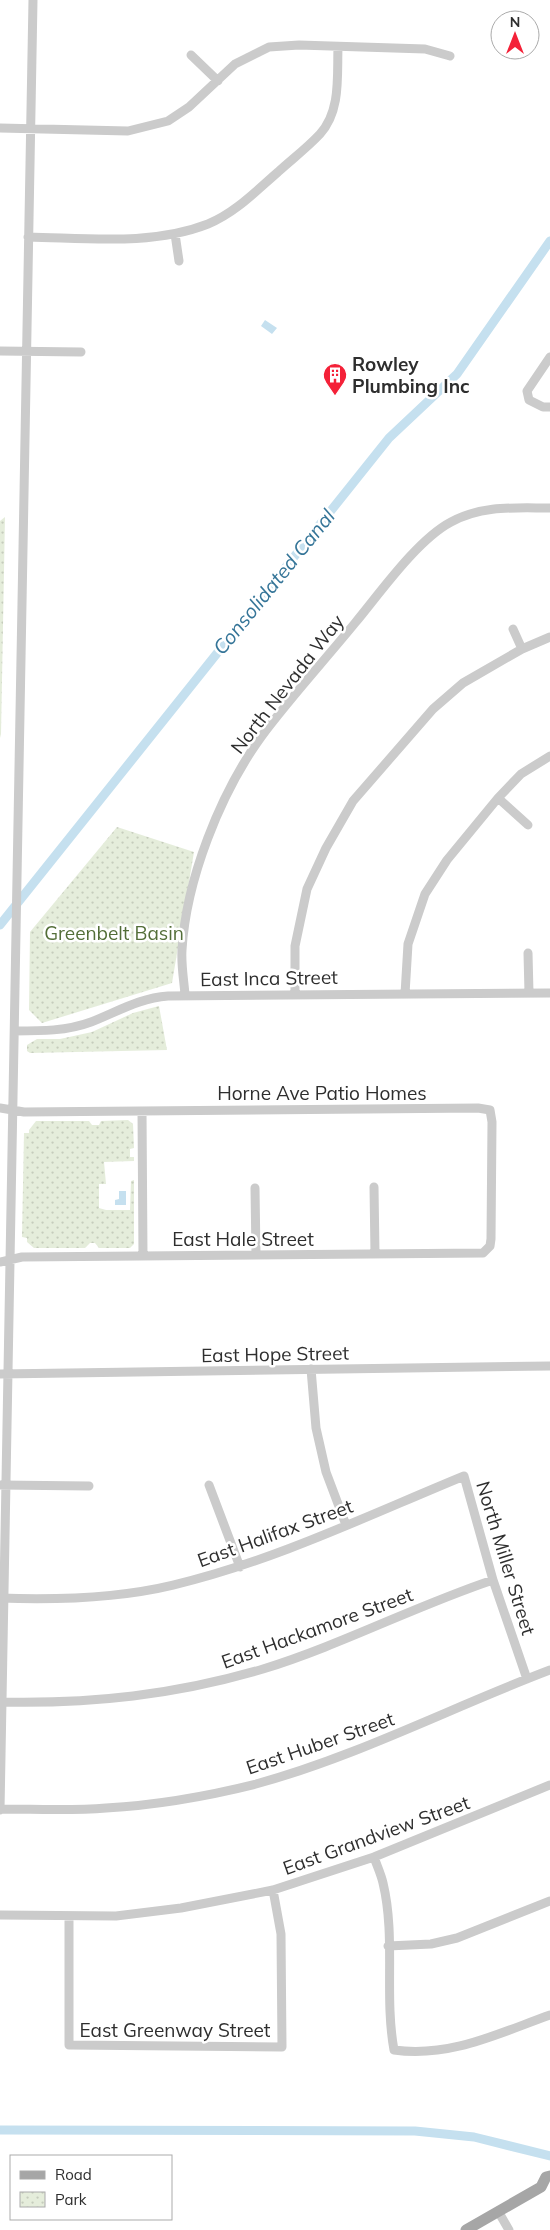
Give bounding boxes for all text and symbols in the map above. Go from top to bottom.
north arrow [490,10,540,60]
text: N [510,13,520,31]
place label: Rowley Plumbing Inc [352,352,470,398]
building icon: Rowley Plumbing Inc [322,362,348,396]
water label: Consolidated Canal [207,504,340,659]
street label: North Nevada Way [225,610,349,758]
park label: Greenbelt Basin [44,921,184,945]
street label: East Inca Street [200,965,338,991]
street label: Horne Ave Patio Homes [217,1081,427,1105]
street label: East Hale Street [172,1227,314,1251]
street label: East Hope Street [201,1341,350,1367]
street label: North Miller Street [471,1478,541,1638]
street label: East Halifax Street [194,1494,356,1572]
street label: East Hackamore Street [218,1582,416,1674]
street label: East Huber Street [243,1706,398,1780]
street label: East Grandview Street [279,1790,473,1880]
street label: East Greenway Street [80,2018,271,2042]
legend [10,2155,172,2220]
text: Road [55,2165,92,2184]
text: Park [55,2190,87,2209]

